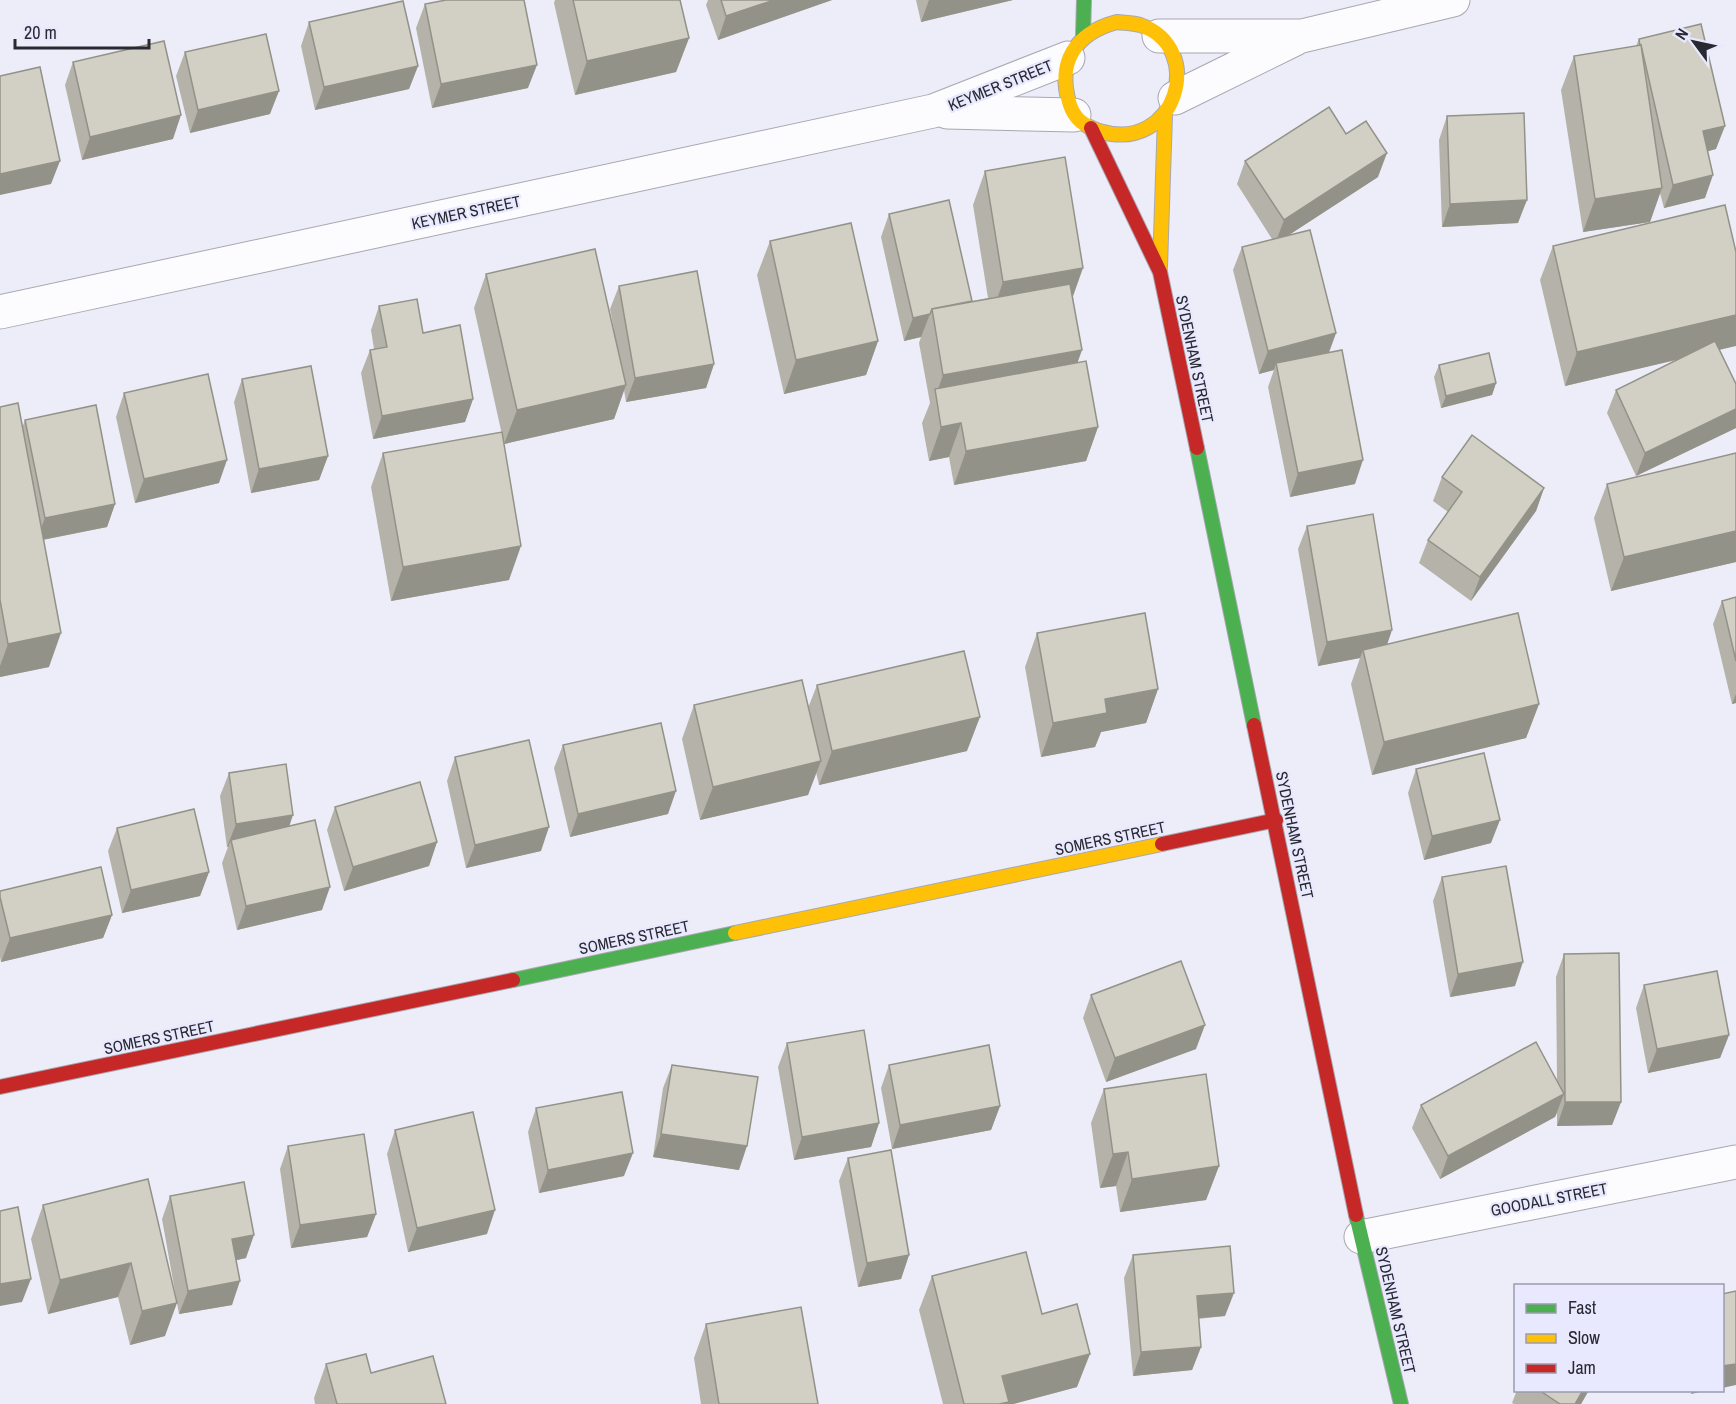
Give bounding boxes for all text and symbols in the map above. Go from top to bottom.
scale bar [15,12,148,50]
north arrow [1664,12,1724,72]
text: 20 m [24,20,57,45]
text: N [1670,24,1693,44]
street label: KEYMER STREET [945,54,1055,116]
street label: KEYMER STREET [410,190,522,234]
street label: SYDENHAM STREET [1171,293,1219,425]
street label: SYDENHAM STREET [1271,769,1319,901]
street label: SOMERS STREET [1053,816,1167,860]
street label: SOMERS STREET [577,915,691,959]
street label: SOMERS STREET [102,1015,216,1059]
street label: GOODALL STREET [1489,1177,1609,1221]
street label: SYDENHAM STREET [1371,1244,1421,1376]
legend [1514,1284,1724,1392]
text: Fast [1568,1295,1596,1320]
text: Slow [1568,1325,1600,1350]
text: Jam [1568,1355,1596,1380]

